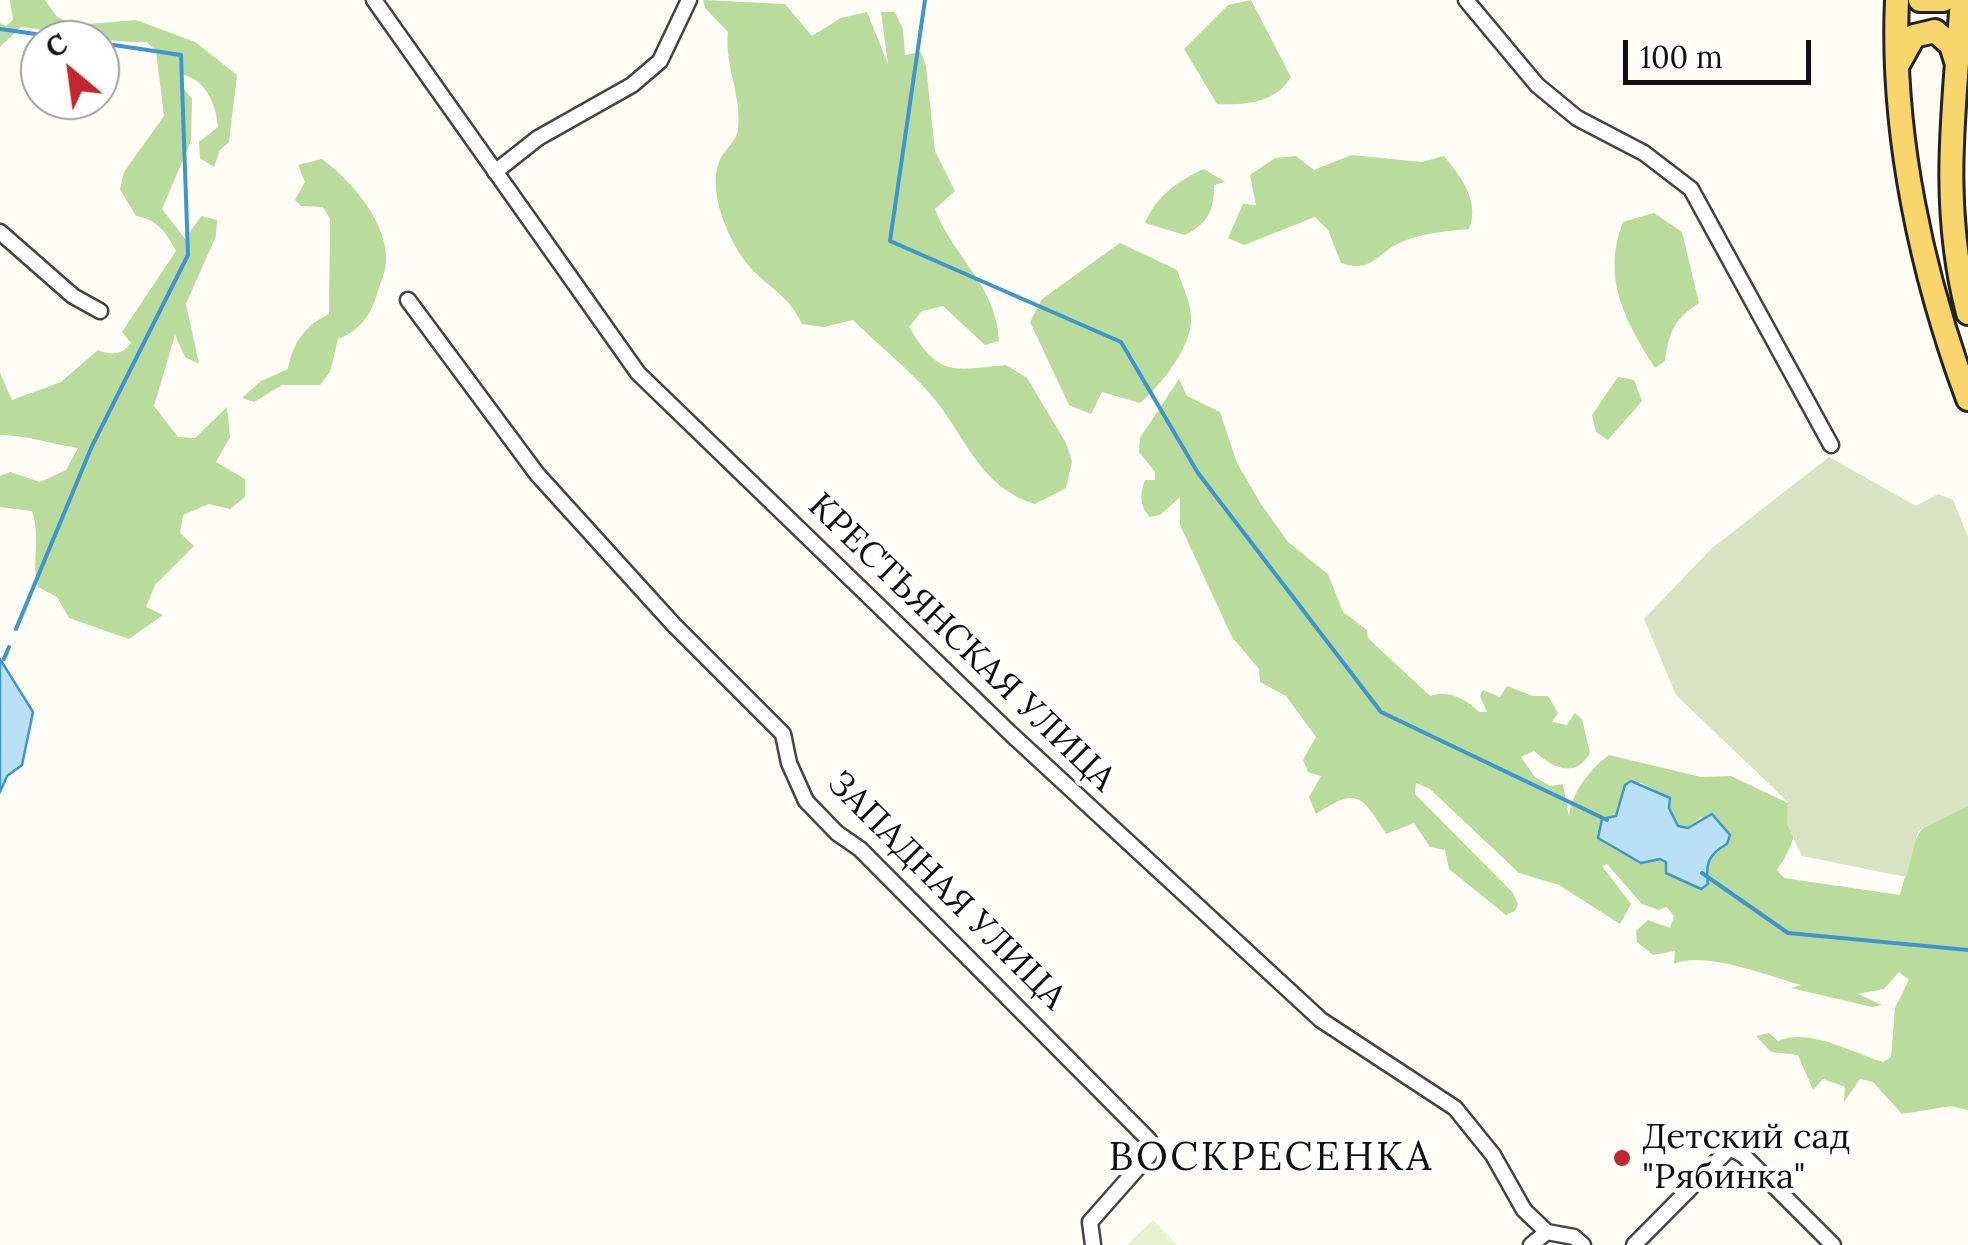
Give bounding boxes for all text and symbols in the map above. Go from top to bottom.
north arrow [20,20,120,120]
scale bar [1628,20,1816,82]
text: С [39,25,74,66]
text: 100 m [1640,38,1723,76]
street label: КРЕСТЬЯНСКАЯ УЛИЦА [799,485,1123,801]
street label: ЗАПАДНАЯ УЛИЦА [818,763,1074,1019]
place label: Детский сад "Рябинка" [1642,1117,1850,1199]
district label: ВОСКРЕСЕНКА [1109,1135,1433,1183]
marker: Детский сад "Рябинка" [1611,1147,1633,1169]

